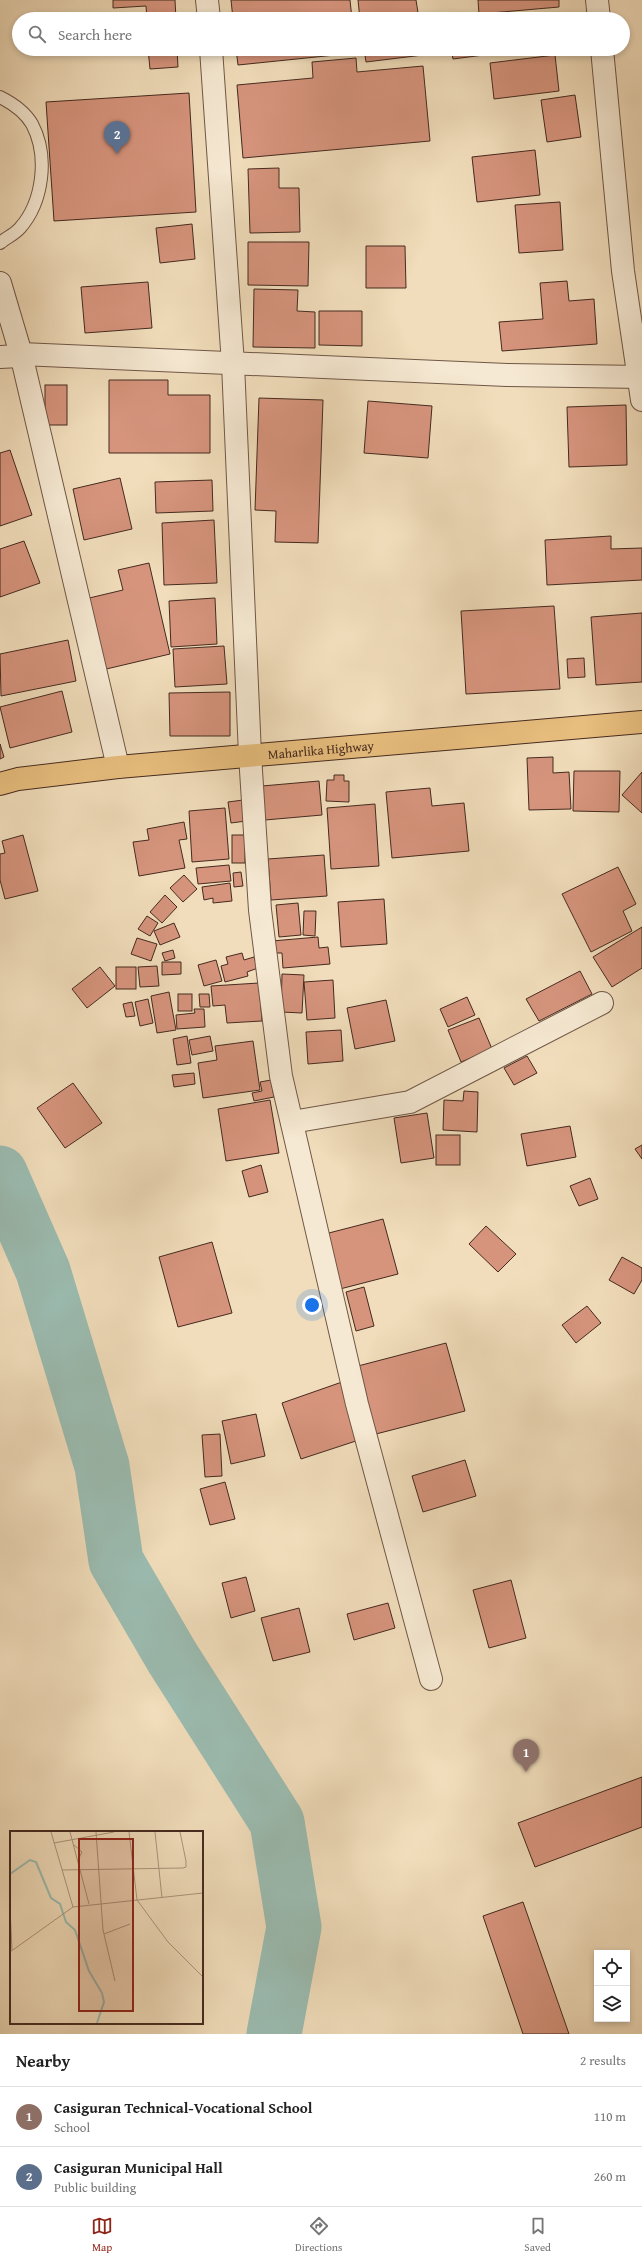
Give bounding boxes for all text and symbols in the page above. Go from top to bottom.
search box [12,12,630,56]
icon: search [26,23,48,45]
text: Search here [58,24,132,45]
pin: 2 [104,121,130,154]
street label: Maharlika Highway [267,736,375,764]
your location [302,1295,322,1315]
pin: 1 [513,1739,539,1772]
inset map [10,1831,203,2024]
map controls [594,1950,630,2022]
button: locate [594,1950,630,1986]
button: layers [594,1986,630,2022]
text: Nearby [16,2048,70,2073]
text: 2 results [580,2051,626,2070]
text: Casiguran Technical-Vocational School [54,2097,312,2118]
text: 1 [26,2107,32,2126]
text: 110 m [594,2107,626,2126]
text: School [54,2118,90,2137]
text: Casiguran Municipal Hall [54,2157,223,2178]
text: 2 [26,2167,32,2186]
text: 260 m [594,2167,626,2186]
text: Public building [54,2178,136,2197]
tab: Map [91,2215,113,2255]
tab: Directions [295,2215,342,2255]
tab: Saved [524,2215,551,2255]

